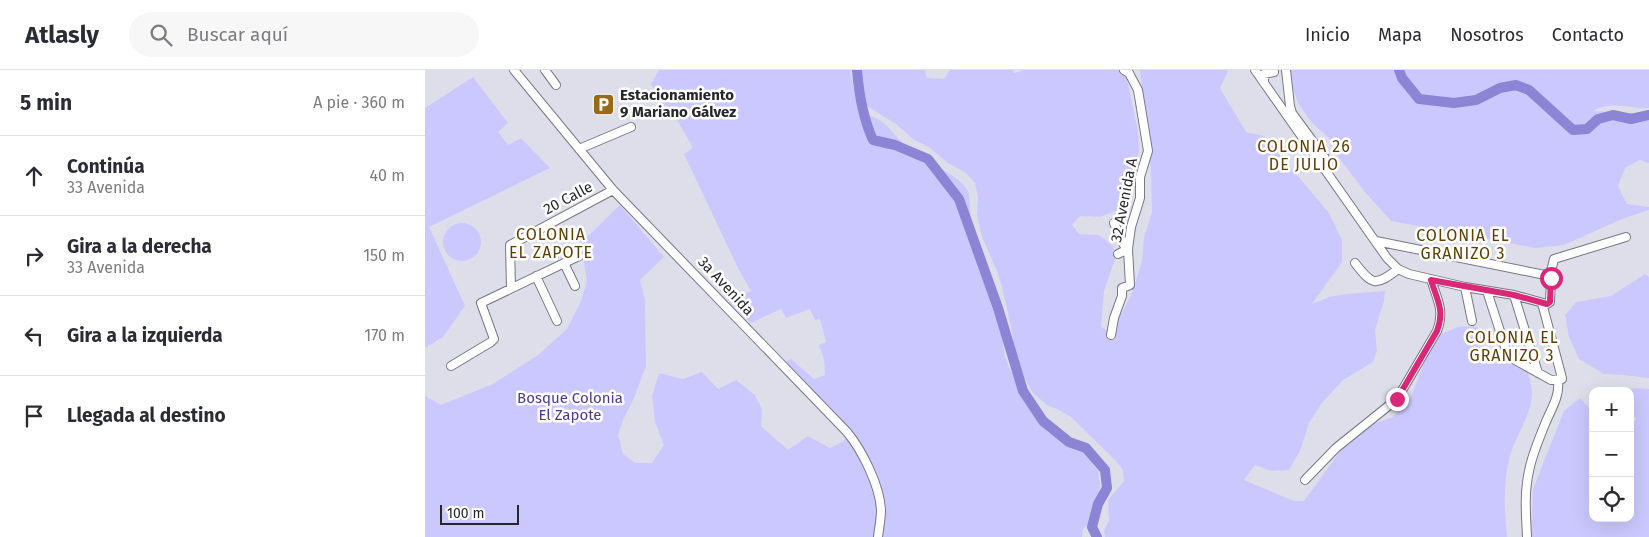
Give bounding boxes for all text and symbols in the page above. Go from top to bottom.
search box [129,12,479,57]
text: Atlasly [25,21,99,49]
icon: search [147,21,175,49]
text: Buscar aquí [187,23,288,46]
text: Inicio [1305,24,1350,46]
text: Mapa [1378,24,1422,46]
text: Nosotros [1450,24,1524,46]
text: Contacto [1552,24,1624,46]
place label: Estacionamiento 9 Mariano Gálvez [620,86,736,121]
text: 5 min [20,90,72,116]
parking icon: Estacionamiento 9 Mariano Gálvez [592,92,616,116]
text: A pie · 360 m [313,93,405,112]
district label: COLONIA 26 DE JULIO [1257,137,1351,174]
text: Continúa [67,155,145,178]
street label: 32 Avenida A [1107,156,1141,244]
icon: ahead [20,162,48,190]
text: 40 m [370,166,405,185]
text: 33 Avenida [67,178,145,197]
street label: 20 Calle [540,178,596,218]
district label: COLONIA EL ZAPOTE [509,225,593,262]
district label: COLONIA EL GRANIZO 3 [1416,226,1510,263]
text: Gira a la derecha [67,235,212,258]
icon: right [20,242,48,270]
text: 150 m [363,246,405,265]
street label: 3a Avenida [694,253,758,319]
text: 33 Avenida [67,258,145,277]
route start [1540,267,1563,290]
icon: left [20,322,48,350]
text: Gira a la izquierda [67,324,223,347]
text: 170 m [364,326,405,345]
district label: COLONIA EL GRANIZO 3 [1465,328,1559,365]
map controls [1589,387,1634,522]
button: + [1589,387,1634,432]
route end [1386,388,1409,411]
park label: Bosque Colonia El Zapote [517,389,623,424]
icon: arrive [20,402,48,430]
text: Llegada al destino [67,404,226,427]
button: − [1589,432,1634,477]
button: locate [1589,477,1634,522]
scale bar [440,502,519,525]
text: 100 m [447,505,484,522]

